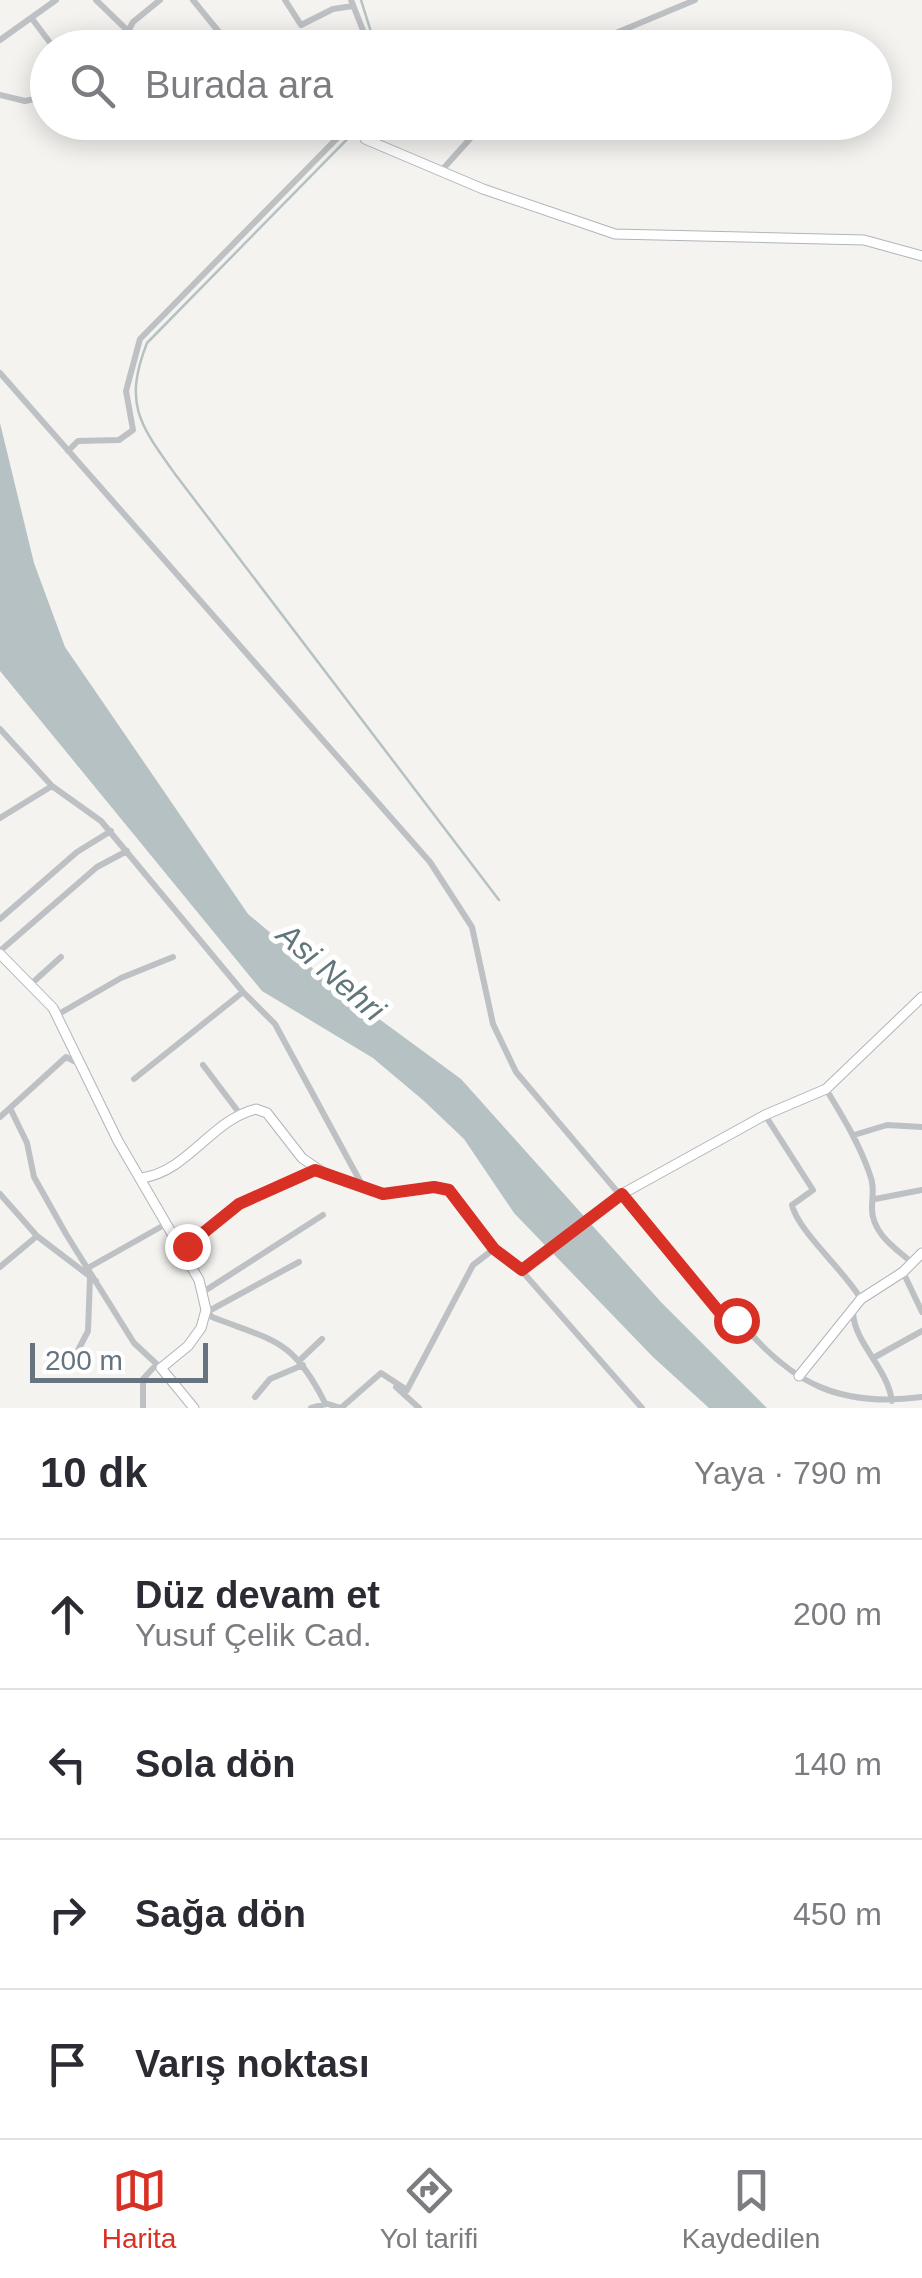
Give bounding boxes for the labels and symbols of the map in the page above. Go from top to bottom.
water label: Asi Nehri [269,915,392,1029]
route end [165,1224,211,1270]
route start [714,1298,760,1344]
scale bar [30,1338,208,1382]

